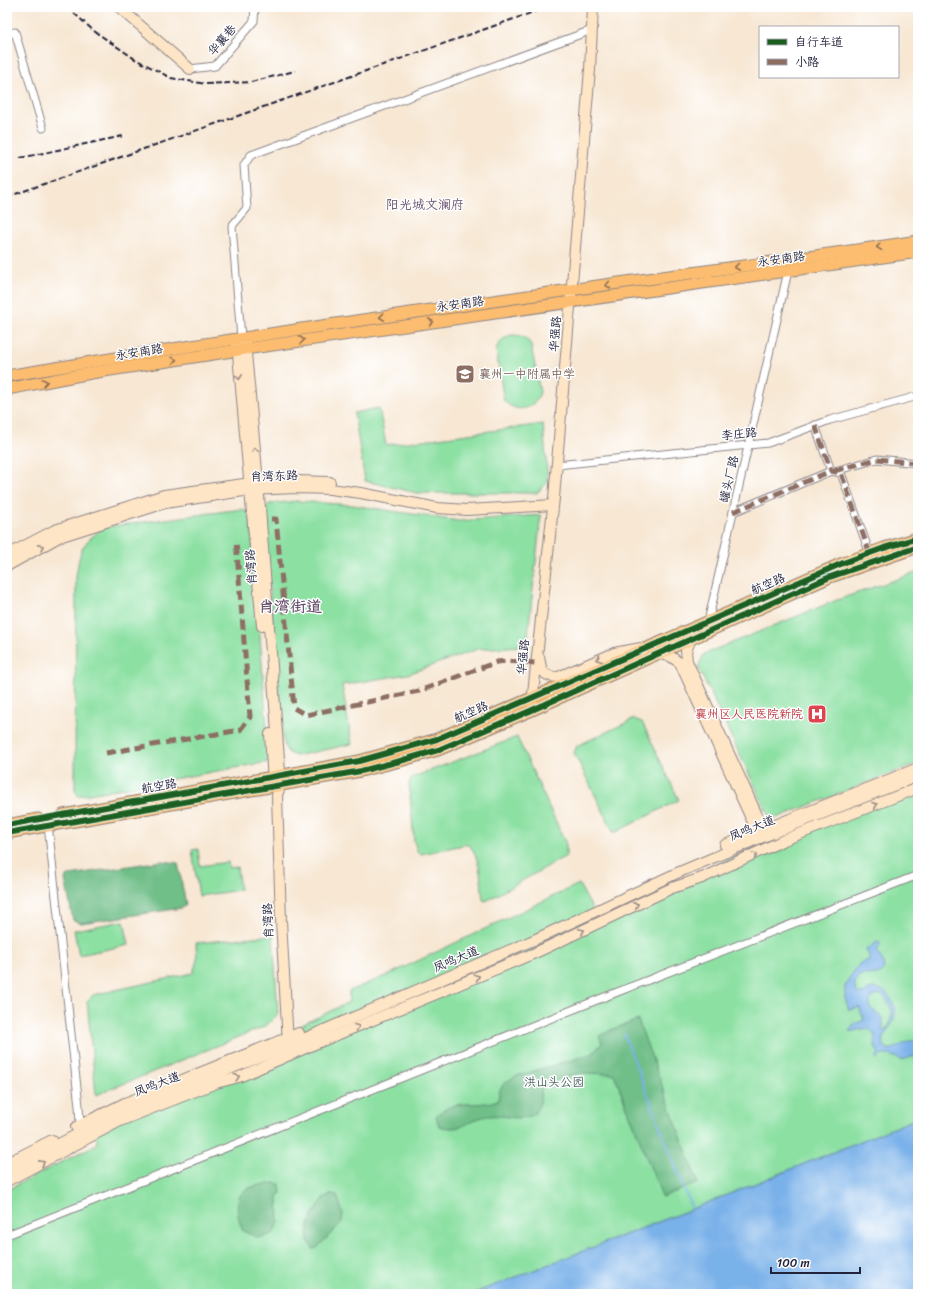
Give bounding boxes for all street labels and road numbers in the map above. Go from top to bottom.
street label: 华襄巷 [202,19,242,61]
street label: 永安南路 [756,245,806,273]
street label: 永安南路 [435,290,485,318]
street label: 华强路 [542,315,568,353]
street label: 永安南路 [114,337,164,367]
street label: 李庄路 [720,421,758,447]
street label: 罐头厂路 [713,453,745,505]
street label: 肖湾东路 [250,464,298,488]
street label: 肖湾路 [239,548,263,586]
street label: 航空路 [747,567,789,601]
street label: 华强路 [510,638,536,676]
street label: 航空路 [450,695,492,729]
street label: 航空路 [139,772,179,800]
street label: 凤鸣大道 [726,809,778,847]
street label: 肖湾路 [256,903,280,939]
street label: 凤鸣大道 [430,939,482,979]
street label: 凤鸣大道 [131,1065,183,1103]

